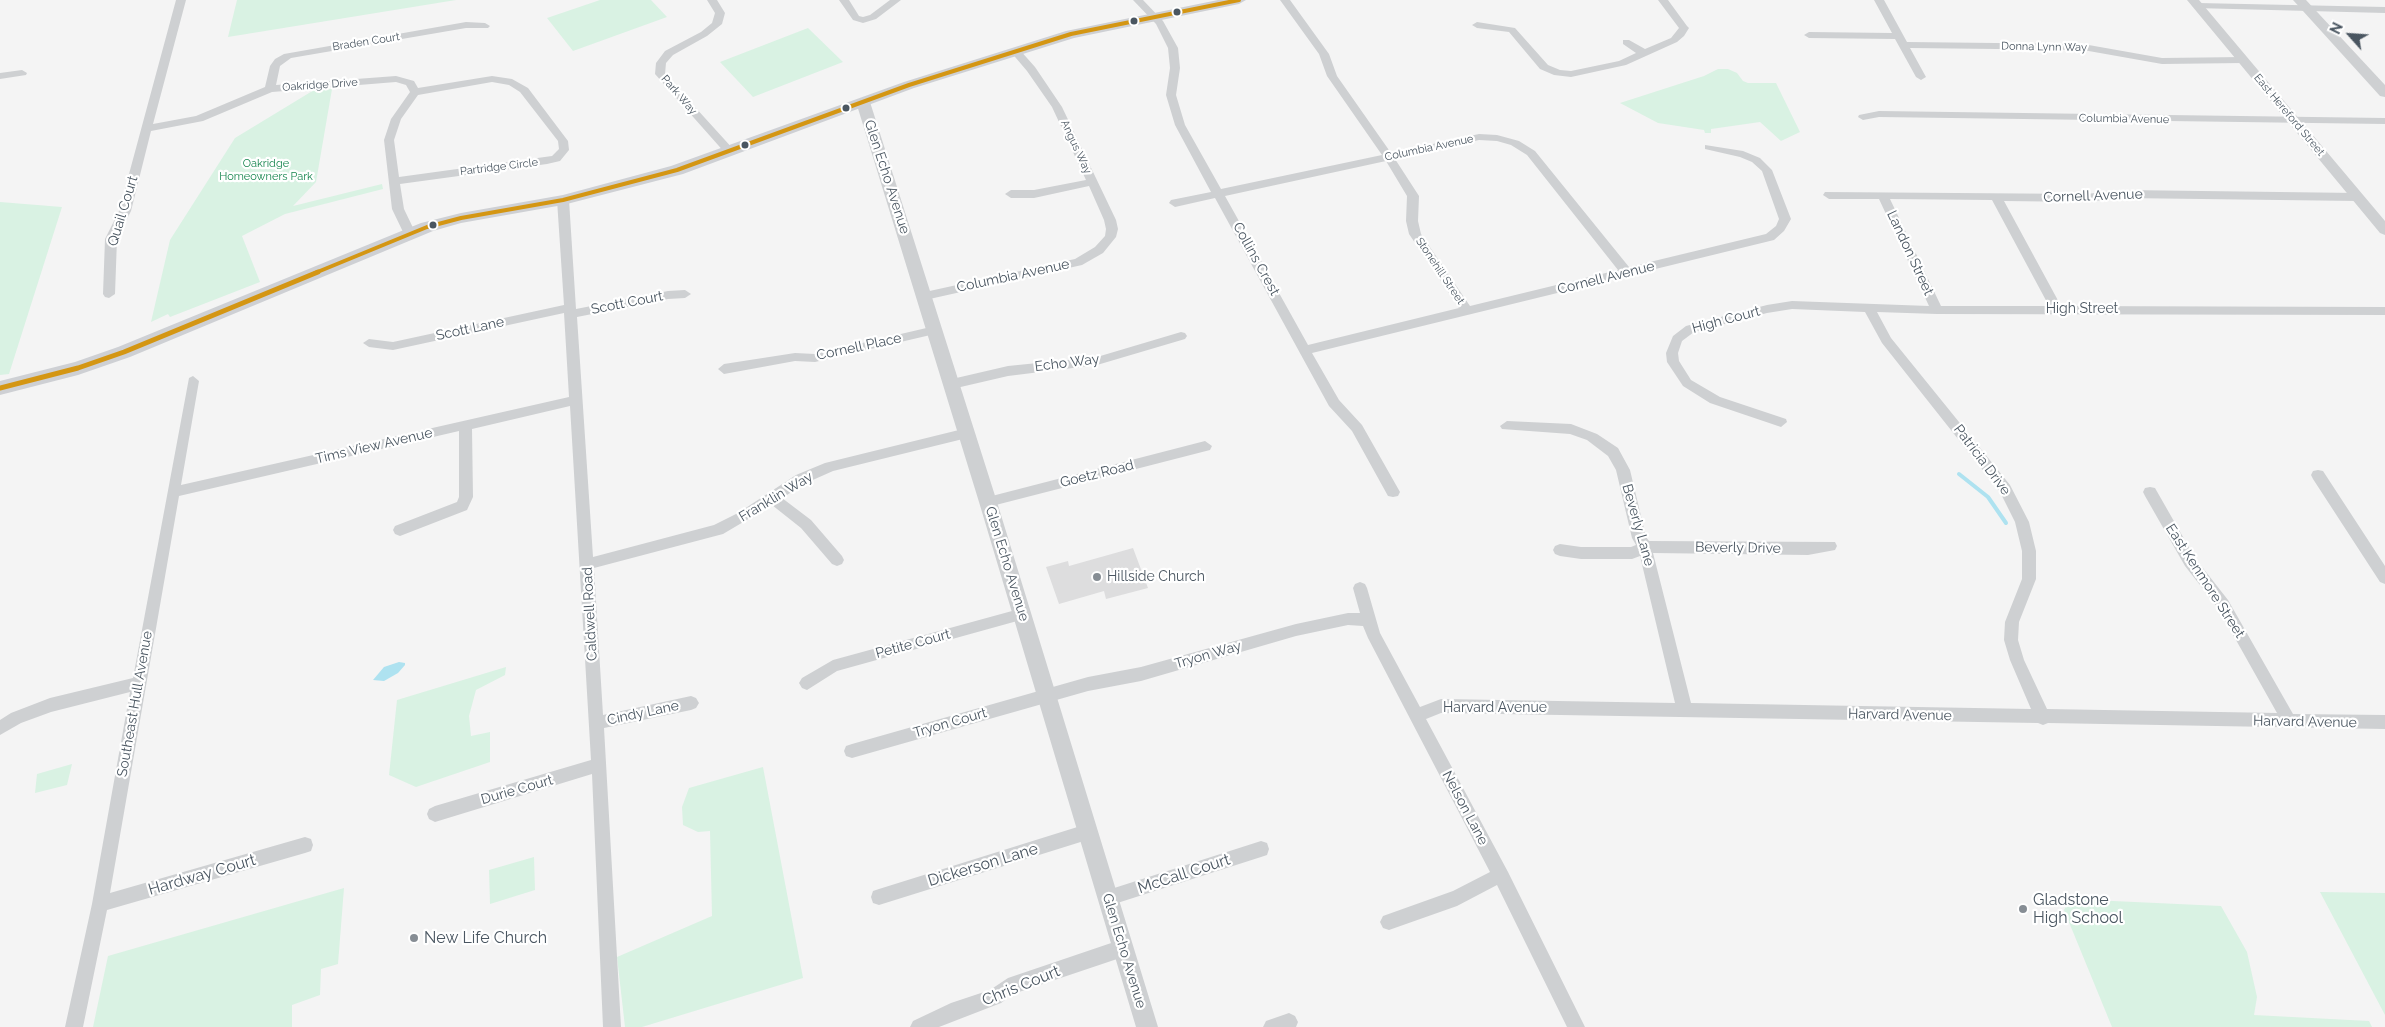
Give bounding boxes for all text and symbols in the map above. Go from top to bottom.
unlabelled marker [1172,7,1182,17]
north arrow [2325,10,2375,60]
unlabelled marker [1129,16,1139,26]
text: N [2327,20,2346,37]
street label: Braden Court [331,30,401,54]
street label: Donna Lynn Way [2001,40,2087,54]
street label: East Hereford Street [2251,71,2327,159]
street label: Park Way [658,73,700,117]
street label: Oakridge Drive [282,76,358,94]
unlabelled marker [841,103,851,113]
street label: Columbia Avenue [2079,112,2169,126]
street label: Glen Echo Avenue [861,118,913,236]
street label: Angus Way [1058,118,1094,176]
street label: Columbia Avenue [1383,132,1475,164]
unlabelled marker [740,140,750,150]
street label: Partridge Circle [459,156,539,178]
park label: Oakridge Homeowners Park [219,157,313,183]
street label: Quail Court [104,174,142,248]
street label: Cornell Avenue [2043,186,2143,206]
street label: Landon Street [1883,208,1937,298]
street label: Collins Crest [1229,219,1283,299]
unlabelled marker [428,220,438,230]
street label: Stonehill Street [1413,235,1467,307]
street label: Columbia Avenue [955,256,1071,296]
street label: Cornell Avenue [1556,258,1656,298]
street label: Scott Court [589,288,665,318]
street label: High Street [2046,301,2118,317]
street label: High Court [1690,303,1762,337]
street label: Scott Lane [434,314,506,344]
street label: Cornell Place [815,330,903,364]
street label: Echo Way [1034,351,1100,375]
street label: Patricia Drive [1950,421,2014,499]
street label: Tims View Avenue [314,424,434,468]
street label: Goetz Road [1058,457,1136,491]
street label: Franklin Way [736,468,816,526]
street label: Beverly Lane [1618,482,1658,568]
street label: Glen Echo Avenue [982,505,1032,623]
street label: East Kenmore Street [2162,521,2248,641]
street label: Beverly Drive [1695,539,1781,557]
street label: Caldwell Road [579,567,601,661]
place label: Hillside Church [1107,569,1205,585]
marker: Hillside Church [1091,571,1103,583]
street label: Petite Court [874,626,952,662]
street label: Southeast Hull Avenue [114,630,156,778]
street label: Tryon Way [1173,637,1243,673]
street label: Cindy Lane [606,697,680,729]
street label: Harvard Avenue [1443,700,1547,716]
street label: Tryon Court [911,705,989,741]
street label: Harvard Avenue [1848,706,1952,724]
street label: Harvard Avenue [2253,713,2357,731]
street label: Nelson Lane [1438,768,1492,848]
street label: Durie Court [479,772,555,808]
street label: Dickerson Lane [926,839,1040,891]
street label: McCall Court [1135,850,1233,898]
street label: Hardway Court [146,851,258,899]
place label: Gladstone High School [2033,890,2123,928]
street label: Glen Echo Avenue [1099,892,1149,1010]
marker: Gladstone High School [2017,903,2029,915]
place label: New Life Church [424,928,547,948]
marker: New Life Church [408,932,420,944]
street label: Chris Court [979,962,1063,1010]

